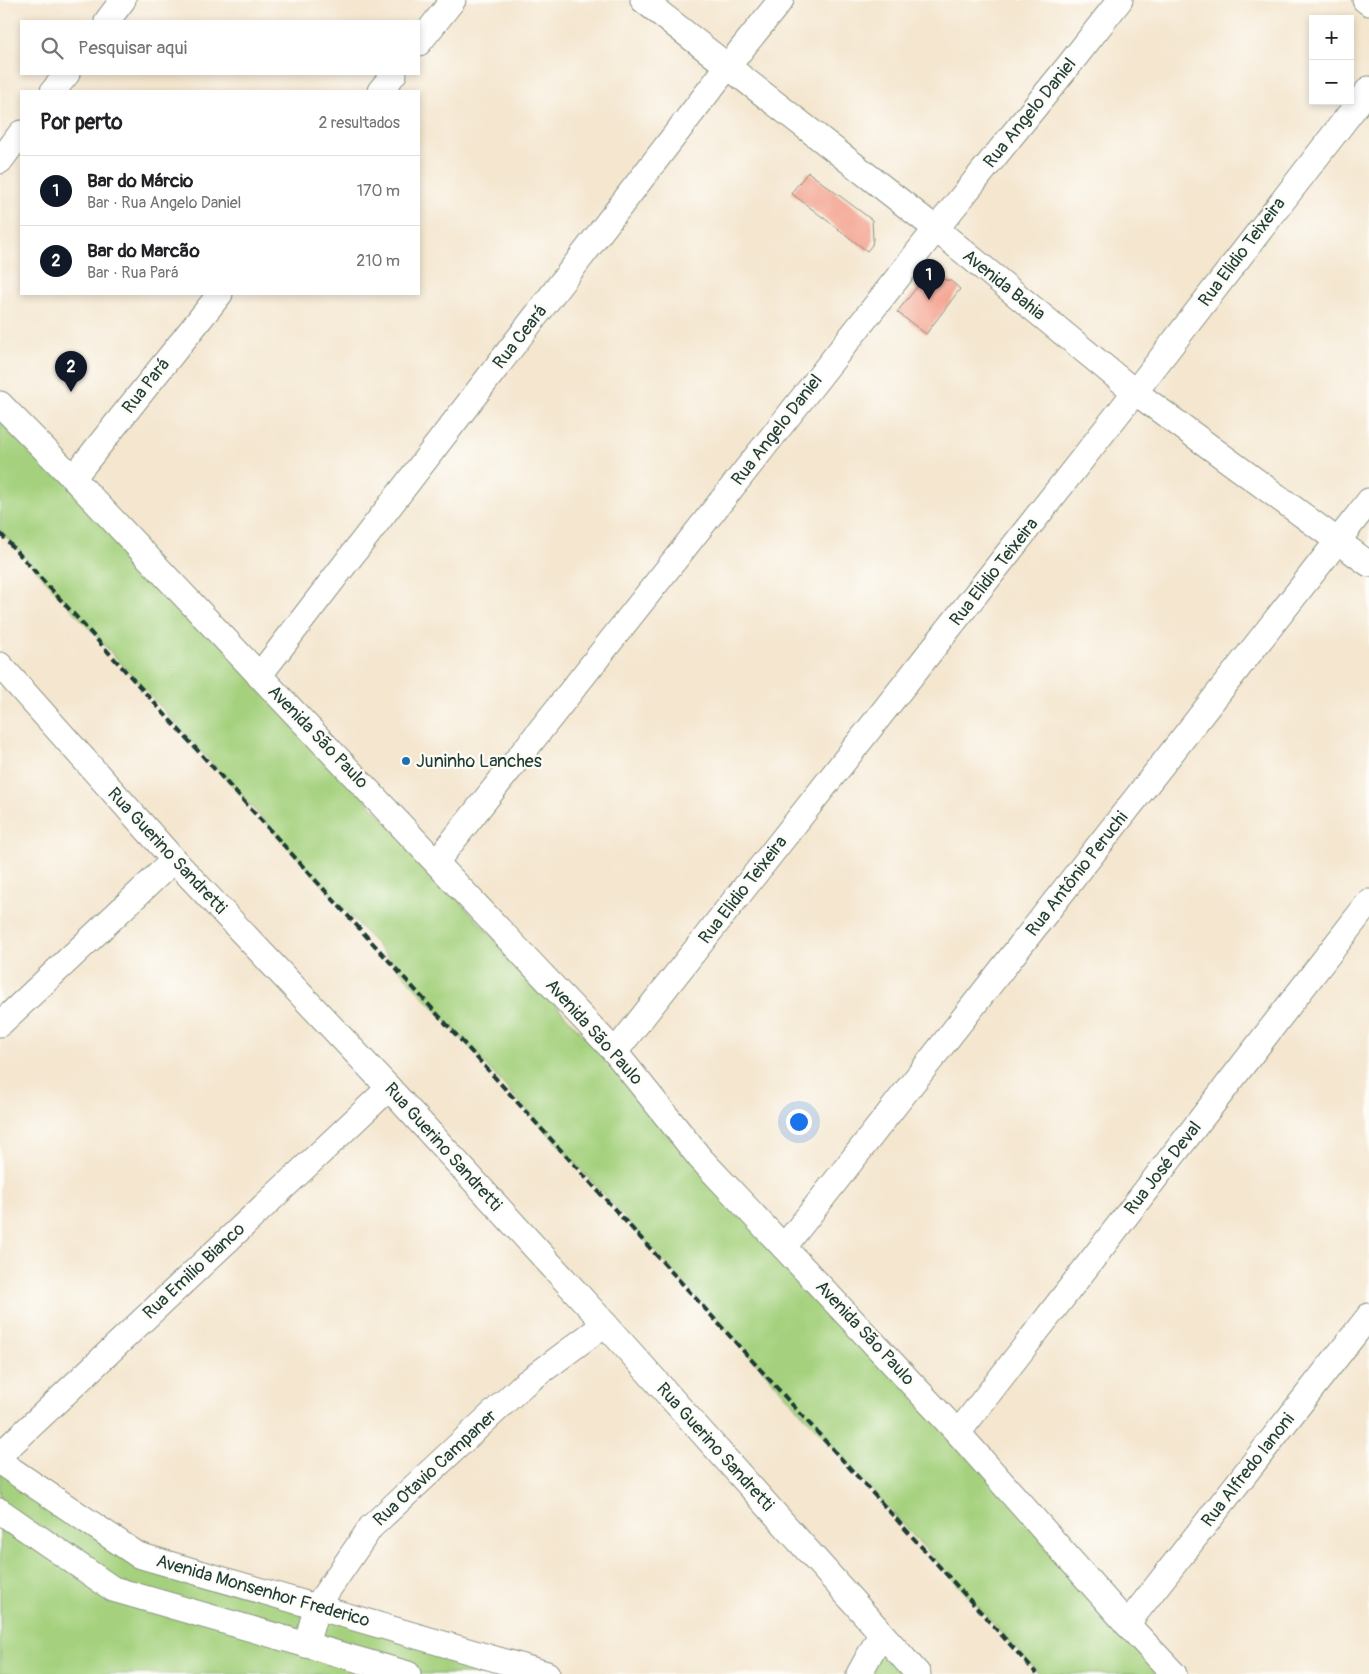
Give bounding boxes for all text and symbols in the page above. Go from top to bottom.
map controls [1309,15,1354,105]
button: + [1309,15,1354,60]
search box [20,20,420,75]
icon: search [38,34,66,62]
text: Pesquisar aqui [78,36,187,60]
street label: Rua Angelo Daniel [979,53,1081,173]
button: − [1309,60,1354,105]
text: Por perto [40,109,122,136]
text: 2 resultados [318,113,400,133]
text: Bar do Márcio [87,169,193,193]
text: 1 [53,181,59,201]
text: 170 m [357,181,400,201]
text: Bar · Rua Angelo Daniel [87,193,241,213]
street label: Rua Elidio Teixeira [1193,193,1291,311]
text: Bar do Marcão [87,239,200,263]
street label: Avenida Bahia [958,244,1050,326]
text: 2 [52,251,60,271]
text: 210 m [356,251,400,271]
pin: 1 [913,259,945,300]
text: Bar · Rua Pará [87,263,178,283]
street label: Rua Ceará [488,300,552,374]
pin: 2 [55,351,87,392]
street label: Rua Pará [117,354,175,418]
street label: Rua Angelo Daniel [726,370,828,490]
street label: Rua Elidio Teixeira [945,513,1043,631]
street label: Avenida São Paulo [263,680,373,794]
place label: Juninho Lanches [416,750,542,773]
marker: Juninho Lanches [400,755,412,767]
street label: Rua Guerino Sandretti [102,783,232,919]
street label: Rua Antônio Peruchi [1021,807,1133,941]
street label: Rua Elidio Teixeira [694,831,792,949]
street label: Avenida São Paulo [540,974,648,1090]
street label: Rua Guerino Sandretti [379,1078,507,1216]
your location [786,1109,812,1135]
street label: Rua José Deval [1119,1117,1207,1219]
street label: Rua Emilio Bianco [138,1217,250,1324]
street label: Avenida São Paulo [810,1276,920,1391]
street label: Rua Guerino Sandretti [651,1378,779,1516]
street label: Rua Otavio Campaner [368,1404,502,1531]
street label: Rua Alfredo Ianoni [1196,1408,1300,1532]
street label: Avenida Monsenhor Frederico [153,1549,373,1633]

